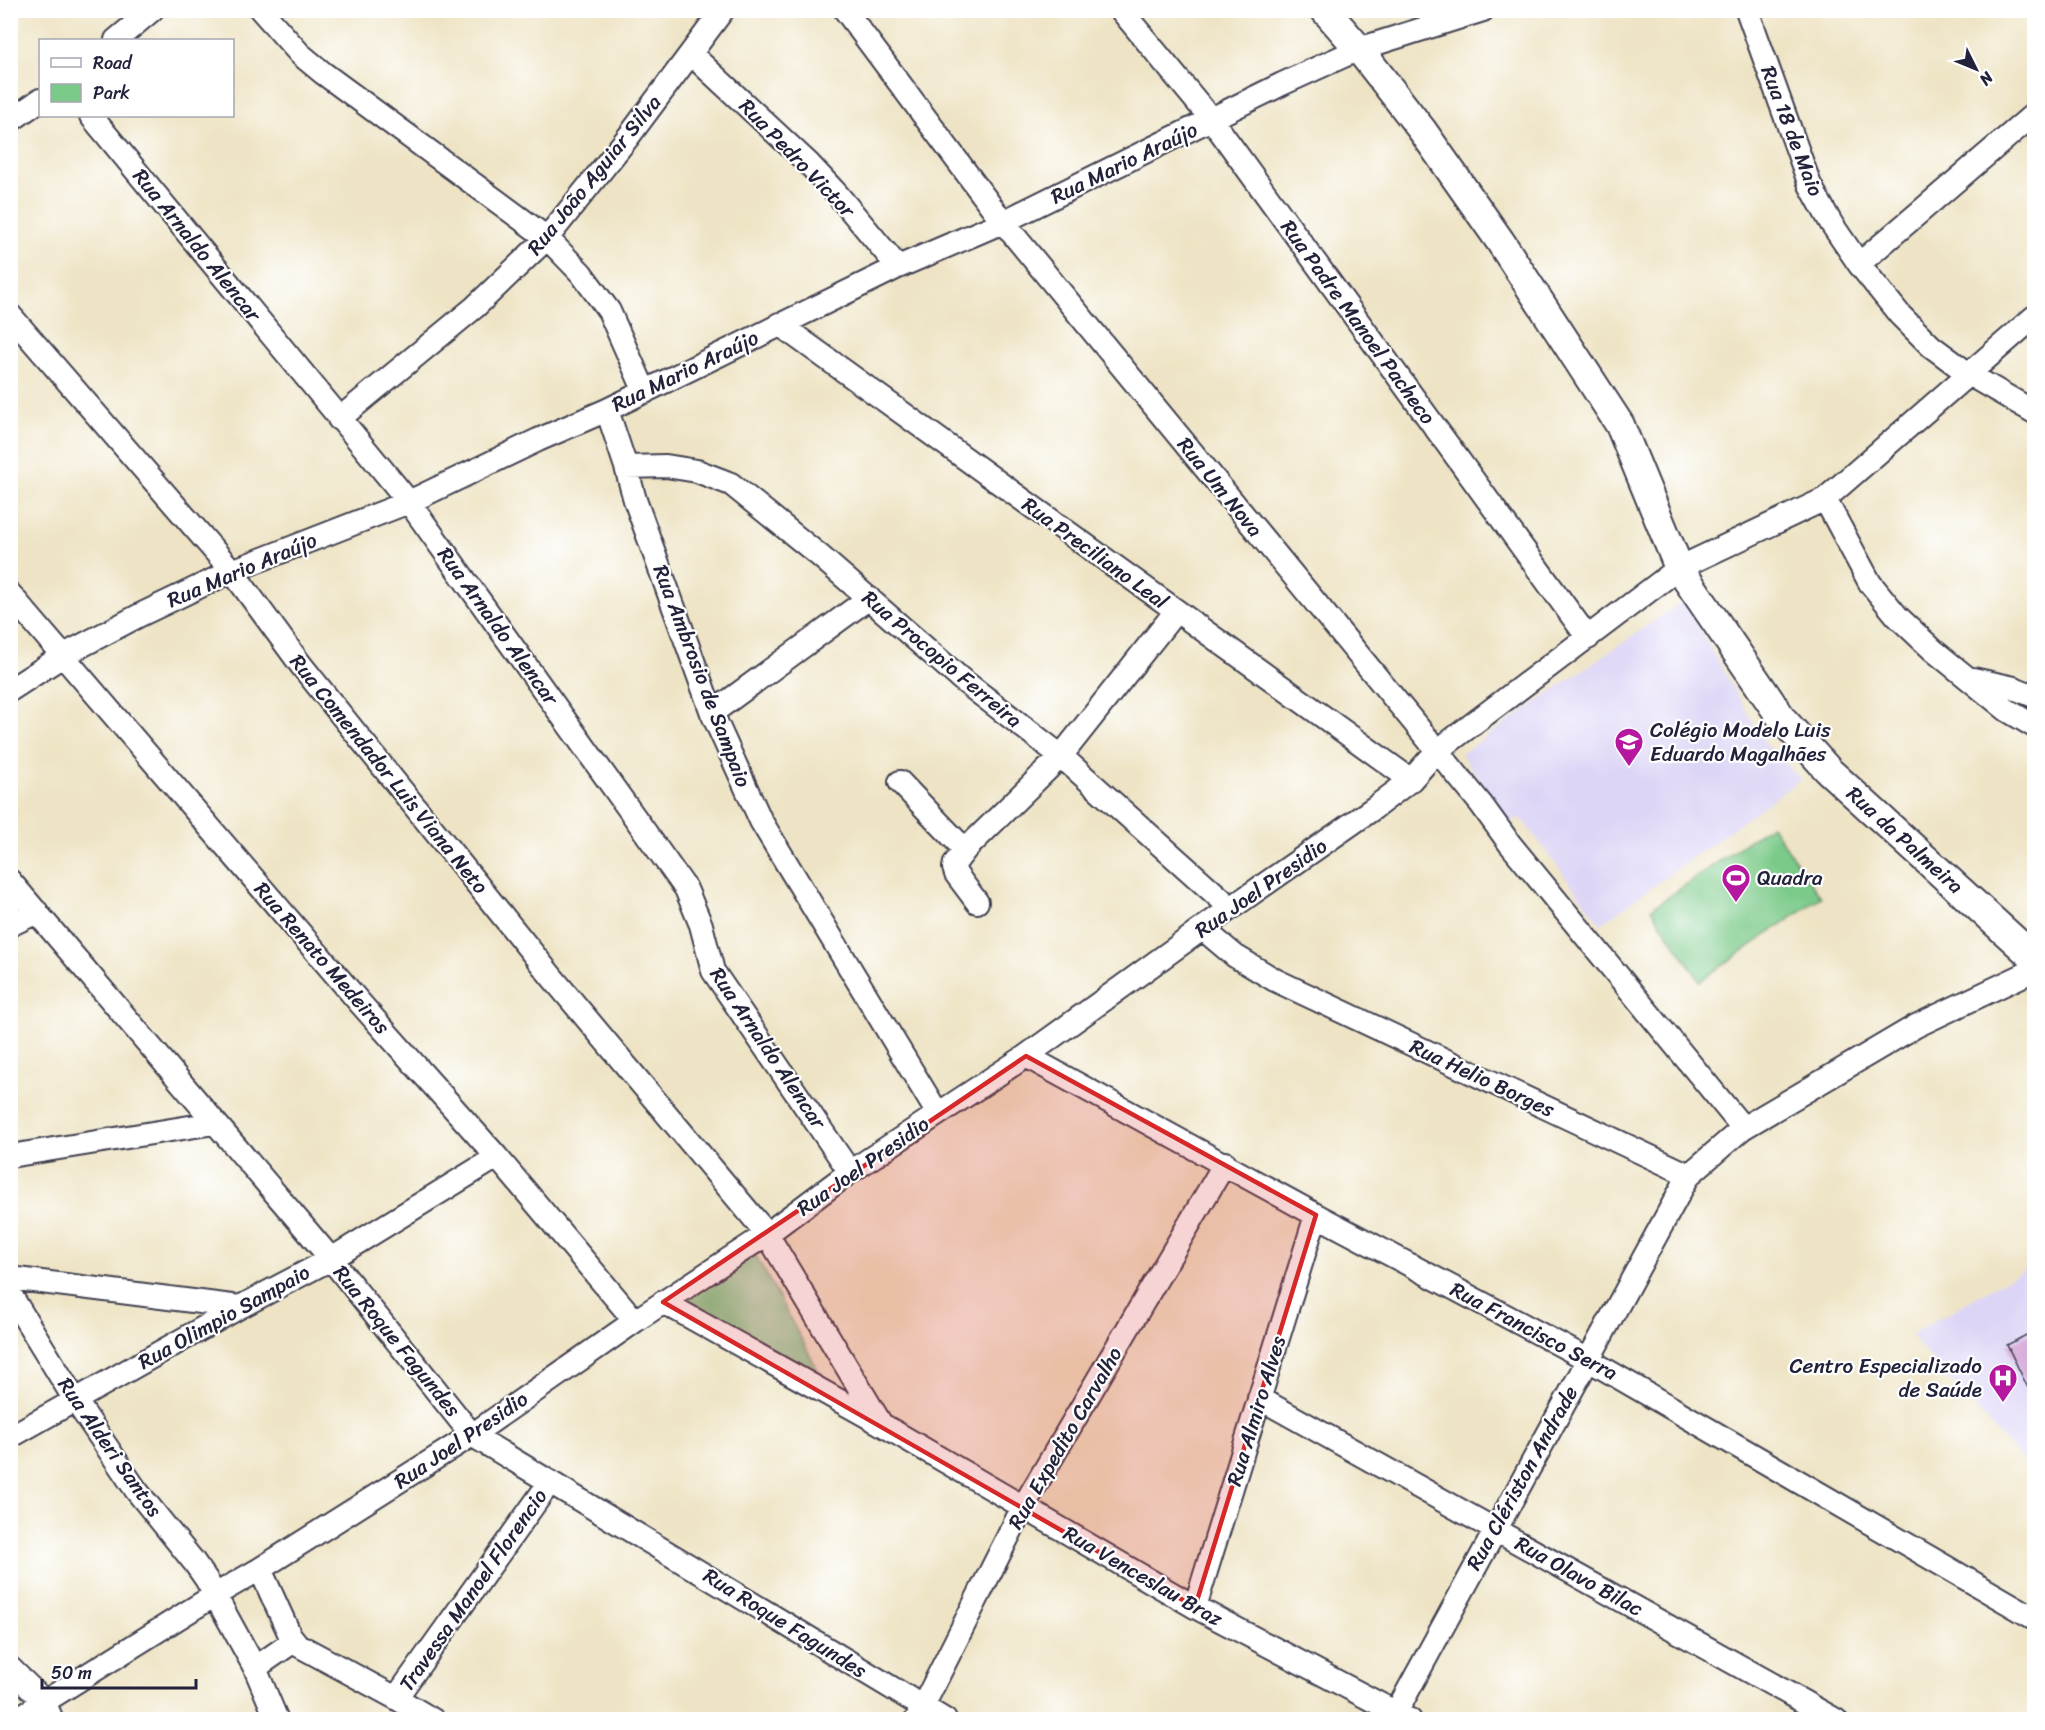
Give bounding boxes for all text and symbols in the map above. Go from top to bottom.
legend [39,39,234,117]
north arrow [1946,39,2006,99]
text: Road [93,47,133,79]
street label: Rua 18 de Maio [1750,60,1834,202]
text: N [1972,64,2002,93]
text: Park [93,77,130,109]
street label: Rua João Aguiar Silva [517,86,671,264]
street label: Rua Pedro Victor [729,89,866,228]
street label: Rua Mario Araújo [1044,111,1205,215]
street label: Rua Arnaldo Alencar [123,160,272,331]
street label: Rua Padre Manoel Pacheco [1270,211,1446,433]
street label: Rua Mario Araújo [605,319,766,423]
street label: Rua Um Nova [1167,428,1273,546]
street label: Rua Preciliano Leal [1013,486,1177,620]
street label: Rua Mario Araújo [161,521,323,619]
street label: Rua Arnaldo Alencar [427,538,570,715]
street label: Rua Ambrosio de Sampaio [642,559,762,793]
street label: Rua Procopio Ferreira [853,580,1031,738]
street label: Rua Comendador Luis Viana Neto [280,645,499,903]
place label: Colégio Modelo Luis Eduardo Magalhães [1650,711,1831,773]
school or university icon: Colégio Modelo Luis Eduardo Magalhães [1613,726,1645,768]
street label: Rua da Palmeira [1837,776,1973,904]
street label: Rua Joel Presidio [1186,828,1336,948]
place label: Quadra [1757,859,1823,897]
sports icon: Quadra [1720,862,1752,904]
street label: Rua Renato Medeiros [244,872,400,1044]
street label: Rua Arnaldo Alencar [699,959,837,1138]
street label: Rua Helio Borges [1403,1028,1561,1128]
street label: Rua Joel Presidio [788,1106,938,1226]
street label: Rua Olimpio Sampaio [131,1254,317,1380]
street label: Rua Roque Fagundes [323,1256,471,1426]
street label: Rua Francisco Serra [1443,1271,1625,1392]
street label: Rua Almiro Alves [1215,1331,1297,1491]
street label: Rua Expedito Carvalho [997,1339,1133,1537]
place label: Centro Especializado de Saúde [1789,1347,1982,1409]
hospital icon: Centro Especializado de Saúde [1987,1362,2019,1404]
street label: Rua Alderi Santos [47,1369,173,1525]
street label: Rua Clériston Andrade [1455,1378,1589,1578]
street label: Rua Joel Presidio [386,1380,537,1499]
street label: Travessa Manoel Florencio [388,1480,558,1700]
street label: Rua Venceslau Braz [1056,1515,1230,1637]
street label: Rua Olavo Bilac [1508,1525,1651,1627]
street label: Rua Roque Fagundes [695,1557,875,1689]
scale bar [42,1652,196,1690]
text: 50 m [51,1657,92,1689]

